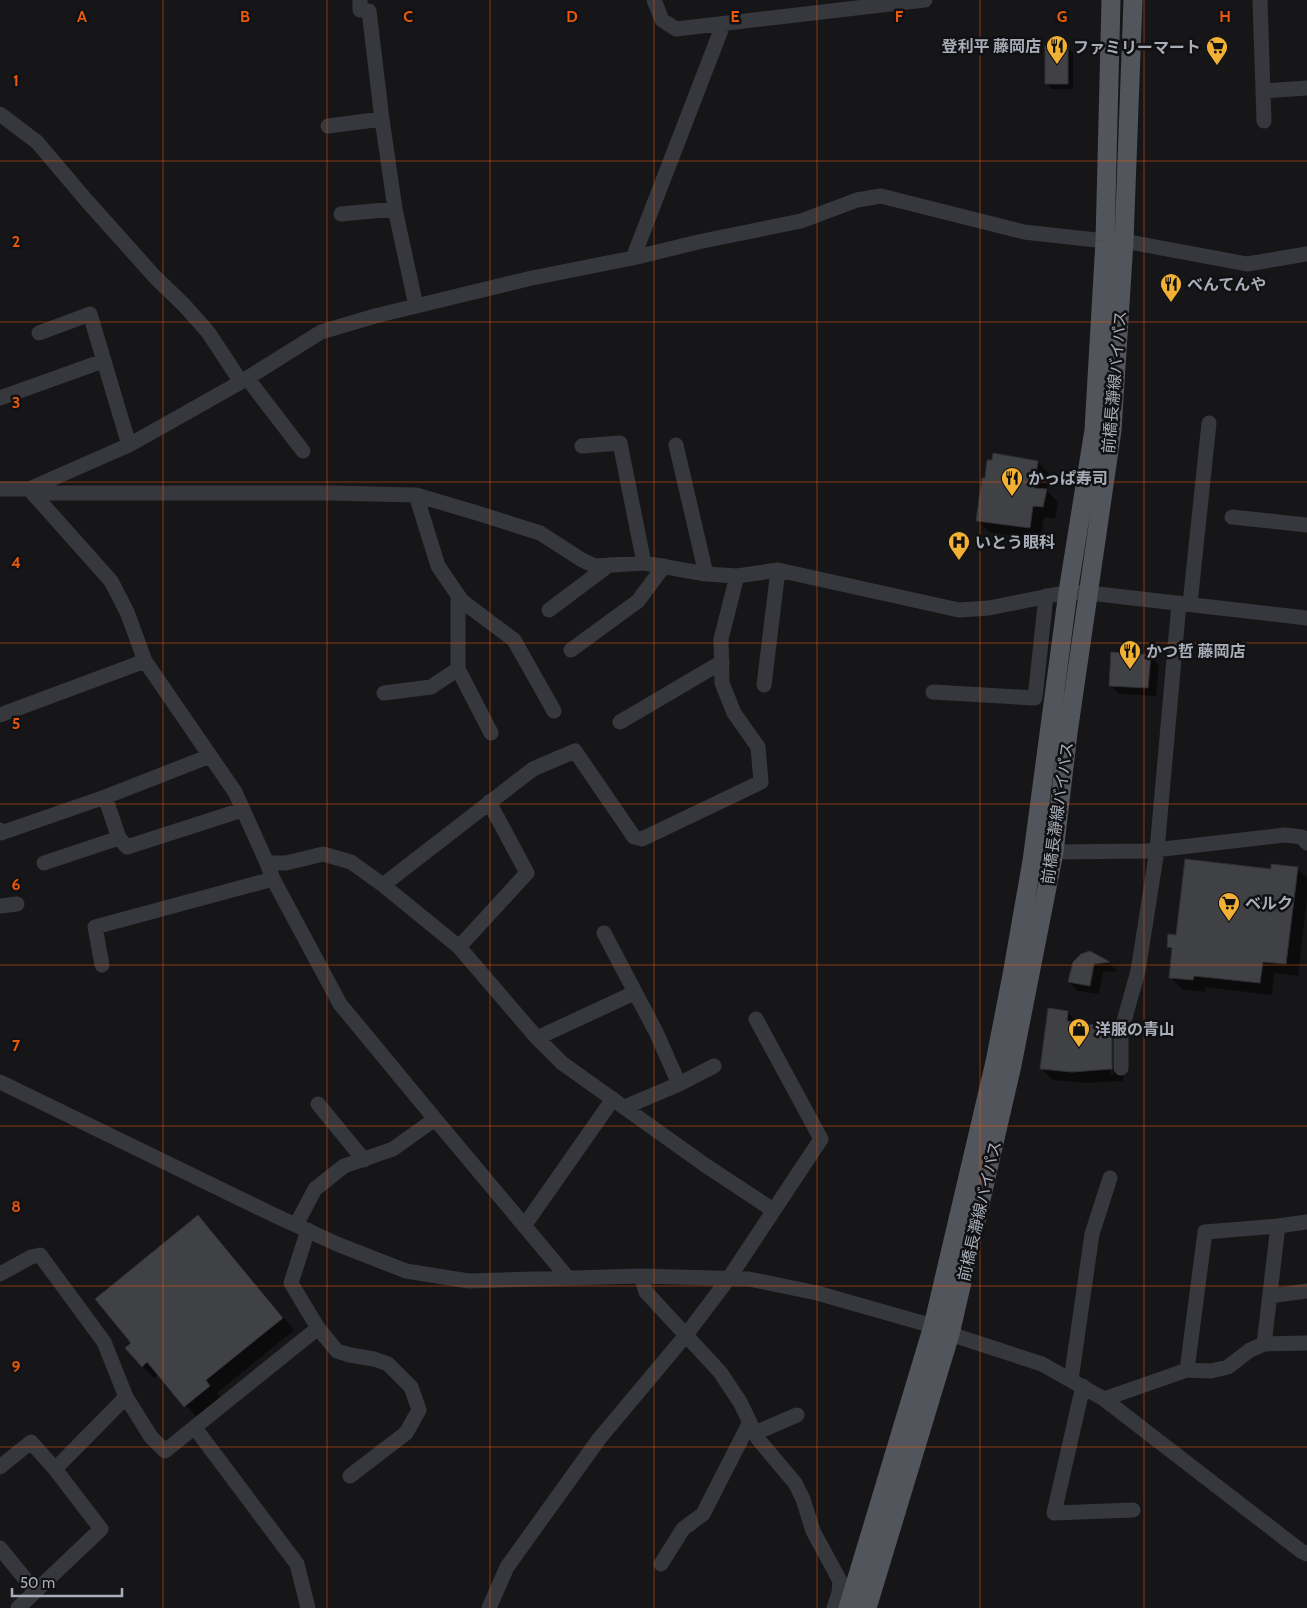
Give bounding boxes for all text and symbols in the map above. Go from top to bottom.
text: A [77,7,87,26]
text: B [240,7,250,26]
text: C [403,7,413,26]
text: D [566,7,578,26]
text: E [730,7,740,26]
text: F [895,7,904,26]
text: G [1057,7,1067,26]
text: H [1219,7,1231,26]
restaurant icon: 登利平 藤岡店 [1045,34,1069,65]
supermarket icon: ファミリーマート [1205,35,1229,66]
place label: 登利平 藤岡店 [941,37,1041,56]
place label: ファミリーマート [1073,38,1201,57]
text: 1 [13,71,19,90]
text: 2 [12,232,20,251]
restaurant icon: べんてんや [1159,272,1183,303]
place label: べんてんや [1187,275,1266,294]
street label: 前橋長瀞線バイパス [1099,310,1130,454]
text: 3 [12,393,20,412]
restaurant icon: かっぱ寿司 [1000,466,1024,497]
place label: かっぱ寿司 [1028,469,1108,488]
hospital icon: いとう眼科 [947,530,971,561]
place label: いとう眼科 [975,533,1055,552]
text: 4 [11,553,21,572]
restaurant icon: かつ哲 藤岡店 [1118,639,1142,670]
place label: かつ哲 藤岡店 [1146,642,1246,661]
text: 5 [12,714,20,733]
street label: 前橋長瀞線バイパス [1038,741,1077,886]
text: 6 [12,875,21,894]
supermarket icon: ベルク [1217,891,1241,922]
place label: ベルク [1245,894,1293,913]
shop icon: 洋服の青山 [1067,1017,1091,1048]
place label: 洋服の青山 [1095,1020,1175,1039]
text: 7 [12,1036,21,1055]
street label: 前橋長瀞線バイパス [954,1139,1005,1283]
text: 8 [11,1197,21,1216]
text: 9 [12,1357,21,1376]
scale bar [12,1566,122,1598]
text: 50 m [20,1574,55,1592]

